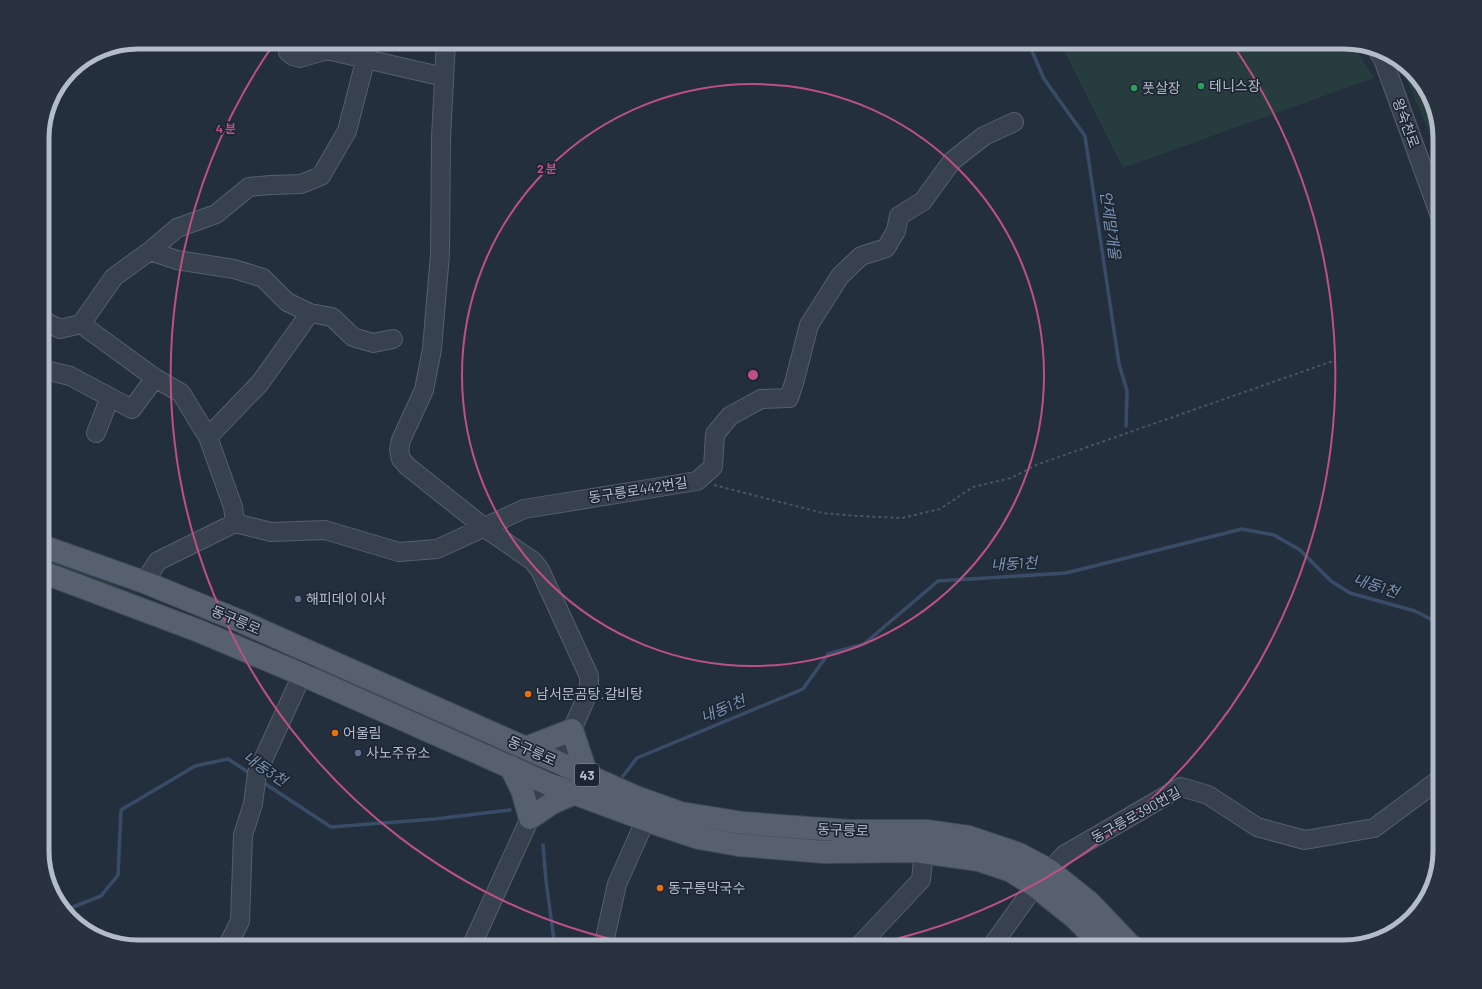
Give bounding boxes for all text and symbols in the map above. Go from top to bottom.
place label: 테니스장 [1209,77,1261,94]
place label: 풋살장 [1142,79,1181,96]
marker: 테니스장 [1196,81,1206,91]
marker: 풋살장 [1129,83,1139,93]
street label: 왕숙천로 [1390,96,1423,150]
text: 4 분 [216,121,236,135]
text: 2 분 [537,161,557,175]
water label: 언제말개울 [1097,189,1125,261]
centre of rings [746,368,760,382]
street label: 동구릉로442번길 [587,473,689,506]
water label: 내동1천 [990,553,1040,573]
water label: 내동1천 [1351,569,1403,601]
place label: 해피데이 이사 [306,590,386,607]
marker: 해피데이 이사 [293,594,303,604]
street label: 동구릉로 [209,602,263,637]
place label: 남서문곰탕.갈비탕 [536,685,643,702]
marker: 남서문곰탕.갈비탕 [523,689,533,699]
water label: 내동1천 [698,690,750,725]
place label: 어울림 [343,724,382,741]
marker: 어울림 [330,728,340,738]
street label: 동구릉로 [505,732,559,769]
place label: 사노주유소 [366,744,431,761]
water label: 내동3천 [240,747,293,791]
marker: 사노주유소 [353,748,363,758]
road number: 43 [575,764,599,786]
street label: 동구릉로390번길 [1088,783,1183,846]
street label: 동구릉로 [817,820,869,839]
place label: 동구릉막국수 [668,879,745,896]
marker: 동구릉막국수 [655,883,665,893]

